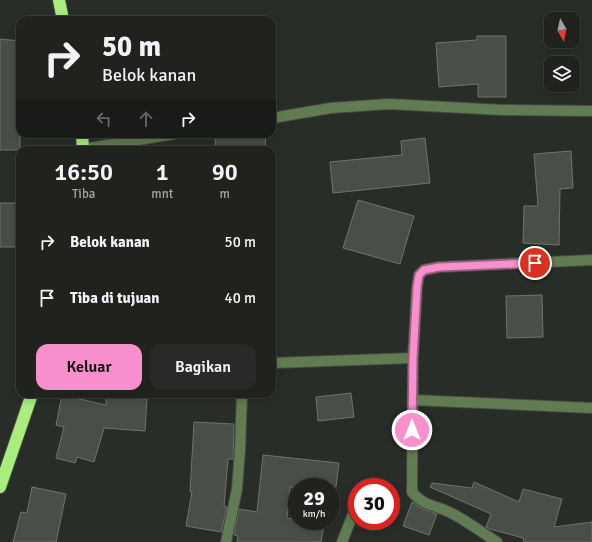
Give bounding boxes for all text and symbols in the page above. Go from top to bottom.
north arrow [544,12,580,48]
map controls [544,12,580,92]
text: 50 m [102,30,161,64]
icon: right [36,32,88,84]
button: layers [544,56,580,92]
text: Belok kanan [102,64,196,86]
icon: left [93,108,115,130]
icon: ahead [135,108,157,130]
icon: right [177,108,199,130]
text: 16:50 [54,157,113,187]
text: 1 [156,157,169,187]
text: 90 [212,157,238,187]
text: Tiba [72,186,95,202]
text: mnt [151,186,173,202]
text: m [219,186,230,202]
icon: right [36,231,58,253]
text: Belok kanan [70,233,150,251]
text: 50 m [225,233,256,251]
pin [518,246,552,280]
icon: arrive [524,252,546,274]
icon: arrive [36,287,58,309]
text: Tiba di tujuan [70,289,160,307]
text: 40 m [225,289,256,307]
button: Keluar [36,344,142,390]
button: Bagikan [150,344,256,390]
position arrow [391,409,433,451]
speed limit sign: 30 [348,478,400,530]
text: 29 [303,486,325,511]
text: km/h [303,508,325,520]

